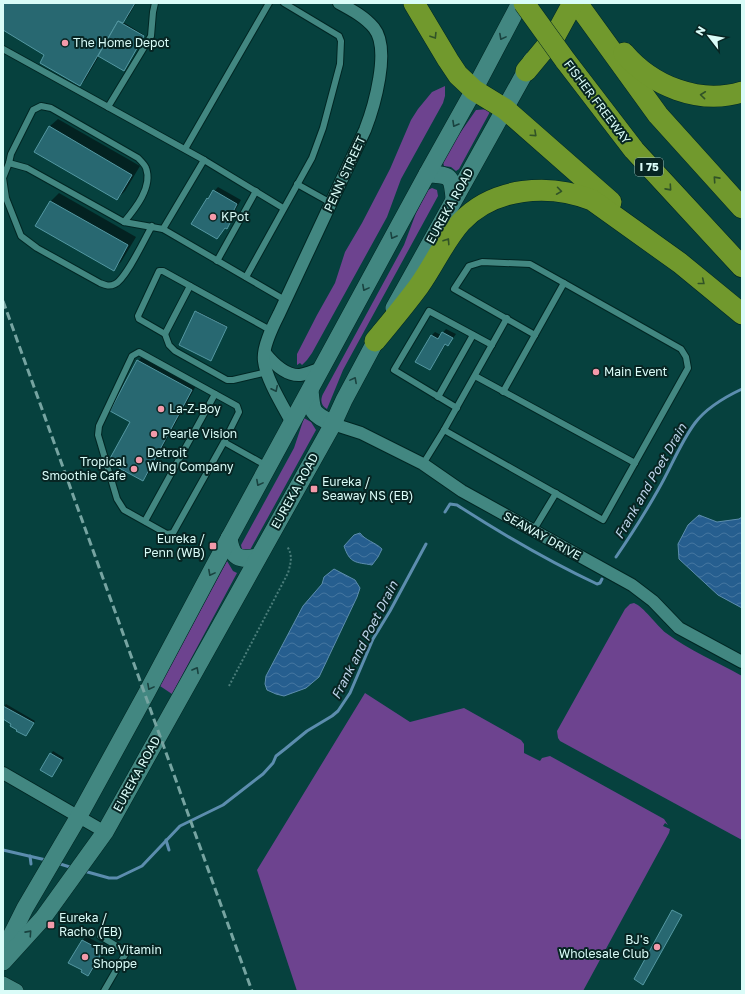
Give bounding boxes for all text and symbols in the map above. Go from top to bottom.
north arrow [689,16,729,56]
text: N [692,24,708,38]
one-way arrow [429,32,436,39]
one-way arrow [499,33,507,41]
place label: The Home Depot [73,35,170,50]
marker: The Home Depot [60,38,70,48]
street label: FISHER FREEWAY [561,57,634,147]
one-way arrow [700,91,706,100]
one-way arrow [452,120,459,127]
one-way arrow [530,130,537,137]
street label: PENN STREET [320,133,369,214]
road number: I 75 [635,158,663,176]
street label: EUREKA ROAD [423,165,477,246]
one-way arrow [713,176,721,184]
one-way arrow [664,184,671,191]
one-way arrow [556,186,562,195]
place label: KPot [221,209,249,224]
marker: KPot [208,212,218,222]
one-way arrow [391,232,398,239]
one-way arrow [442,238,450,245]
one-way arrow [698,277,705,284]
one-way arrow [362,284,370,291]
place label: Main Event [604,364,668,379]
marker: Main Event [591,367,601,377]
one-way arrow [350,377,357,385]
one-way arrow [270,385,278,392]
place label: La-Z-Boy [169,401,221,416]
marker: La-Z-Boy [156,404,166,414]
water label: Frank and Poet Drain [611,420,690,541]
place label: Pearle Vision [162,426,237,441]
marker: Pearle Vision [149,429,159,439]
place label: Detroit Wing Company [147,445,234,474]
street label: EUREKA ROAD [268,450,322,531]
place label: Tropical Smoothie Cafe [42,454,126,483]
marker: Detroit Wing Company [134,455,144,465]
marker: Tropical Smoothie Cafe [129,464,139,474]
place label: Eureka / Seaway NS (EB) [322,474,413,503]
one-way arrow [256,479,264,487]
marker: Eureka / Seaway NS (EB) [309,484,319,494]
street label: SEAWAY DRIVE [501,508,584,563]
place label: Eureka / Penn (WB) [144,531,205,560]
marker: Eureka / Penn (WB) [208,541,218,551]
one-way arrow [208,568,215,576]
water label: Frank and Poet Drain [327,577,401,702]
one-way arrow [191,666,198,674]
one-way arrow [147,683,154,690]
street label: EUREKA ROAD [110,733,164,814]
place label: Eureka / Racho (EB) [59,910,122,939]
marker: Eureka / Racho (EB) [46,920,56,930]
one-way arrow [24,930,32,938]
place label: BJ's Wholesale Club [559,932,649,961]
place label: The Vitamin Shoppe [93,942,162,971]
marker: BJ's Wholesale Club [652,942,662,952]
marker: The Vitamin Shoppe [80,952,90,962]

